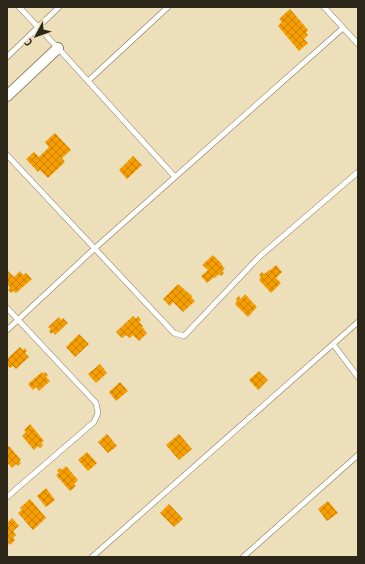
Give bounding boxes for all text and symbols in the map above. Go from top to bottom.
north arrow [16,16,56,56]
text: С [22,36,35,49]

